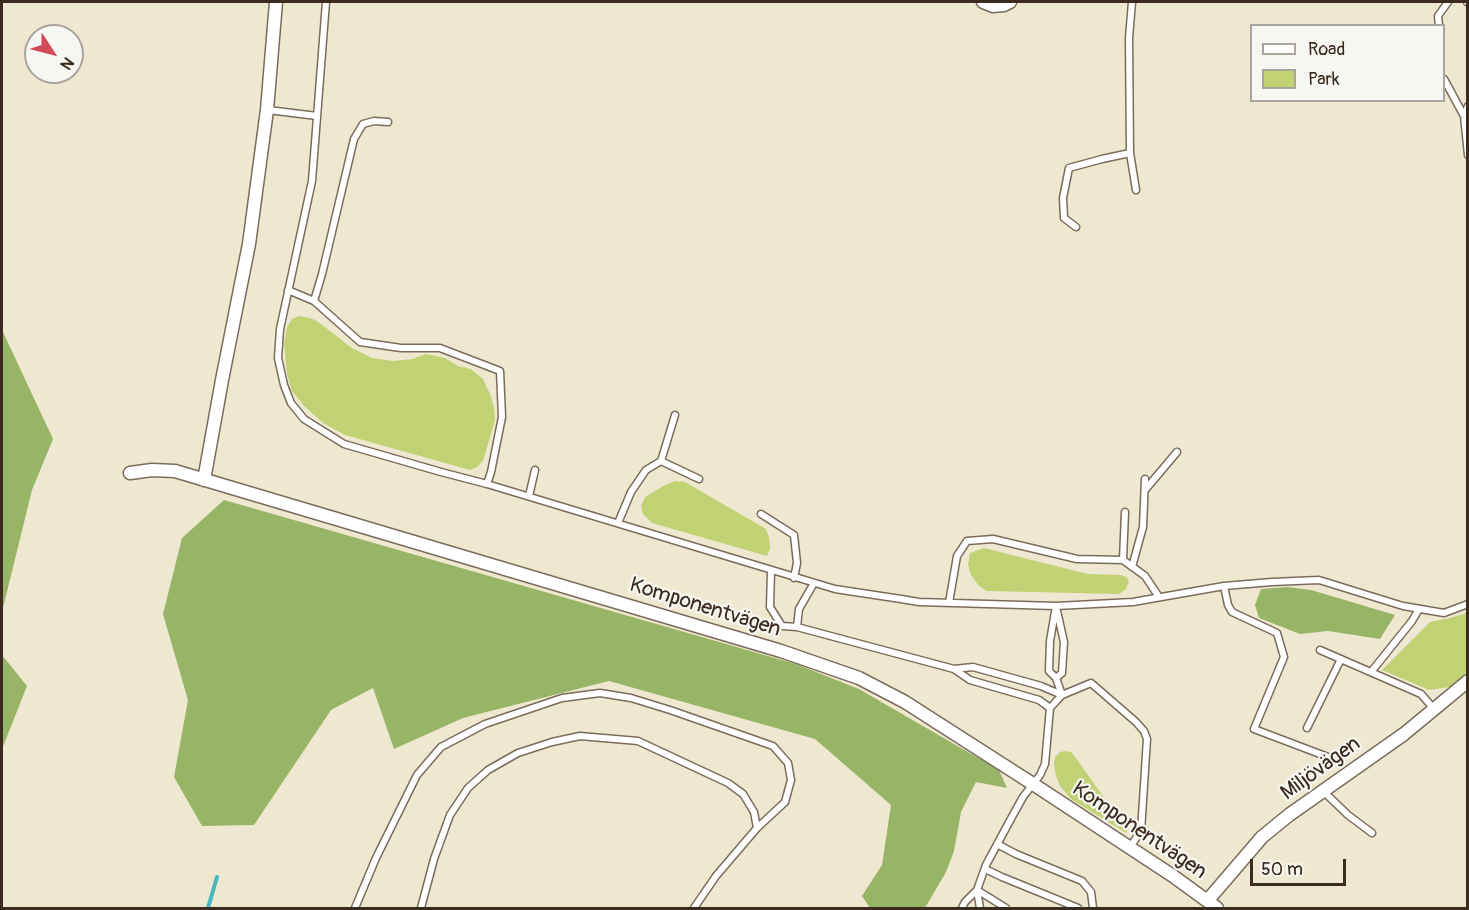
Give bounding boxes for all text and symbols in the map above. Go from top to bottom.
north arrow [24,24,84,84]
legend [1250,24,1445,102]
text: Road [1308,38,1345,61]
text: N [56,53,78,74]
text: Park [1308,68,1340,91]
street label: Komponentvägen [626,573,784,643]
street label: Miljövägen [1276,732,1366,806]
street label: Komponentvägen [1067,777,1211,885]
scale bar [1253,847,1349,885]
text: 50 m [1261,858,1303,881]

